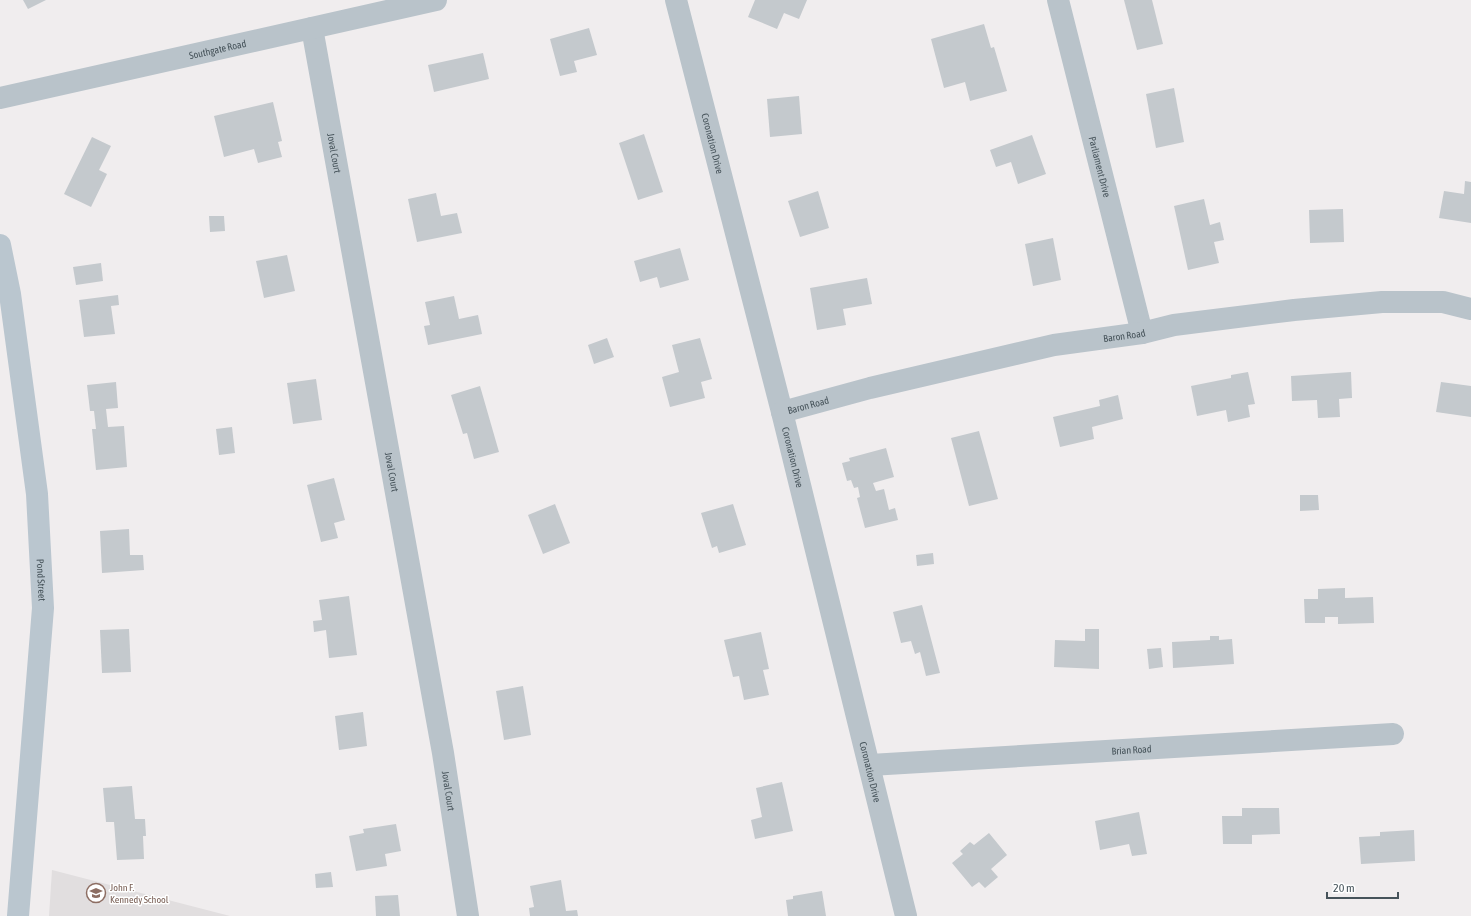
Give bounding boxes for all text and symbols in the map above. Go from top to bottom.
street label: Southgate Road [188,38,247,61]
street label: Coronation Drive [699,112,726,175]
street label: Joval Court [325,132,343,174]
street label: Parliament Drive [1087,135,1113,199]
street label: Baron Road [1102,327,1147,344]
street label: Baron Road [786,394,830,416]
street label: Coronation Drive [780,426,805,489]
street label: Joval Court [383,451,401,493]
street label: Pond Street [34,559,48,602]
street label: Coronation Drive [857,741,883,804]
street label: Brian Road [1111,743,1152,757]
street label: Joval Court [440,770,457,812]
scale bar [1327,874,1398,900]
text: 20 m [1333,881,1355,895]
school or university icon: John F. Kennedy School [85,882,107,904]
place label: John F. Kennedy School [110,882,169,905]

